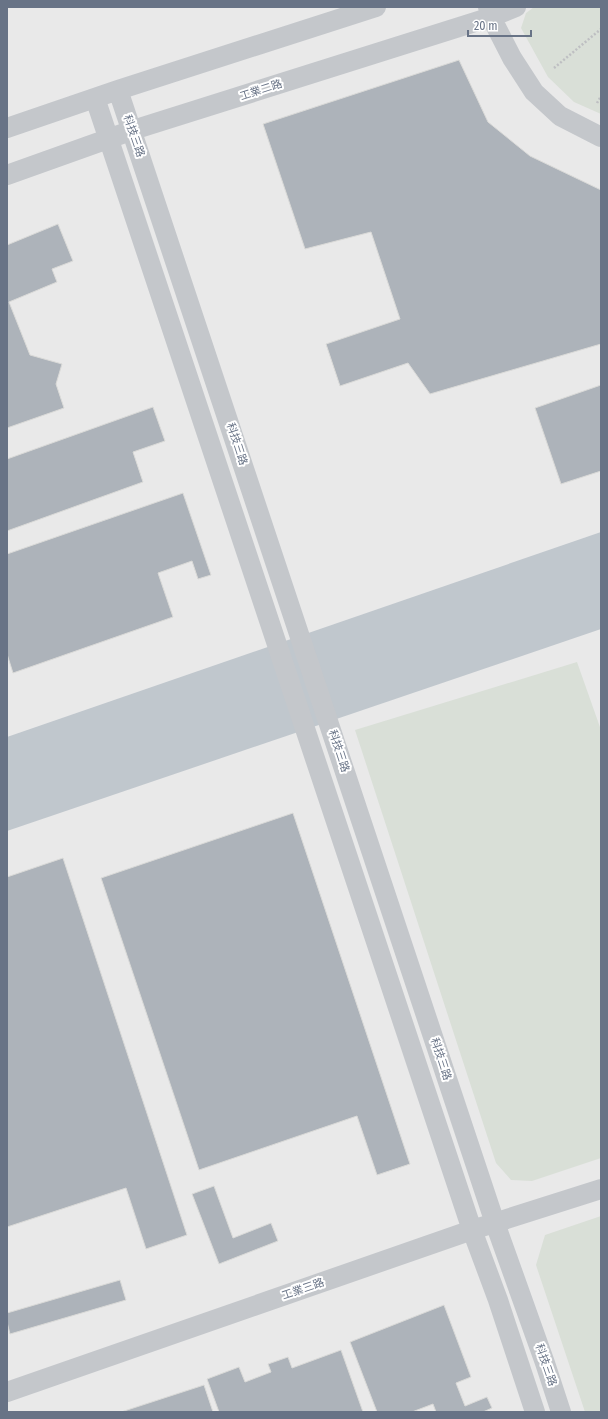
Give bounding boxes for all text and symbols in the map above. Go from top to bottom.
scale bar [468,12,531,38]
text: 20 m [474,19,498,33]
street label: 工業二路 [238,77,284,103]
street label: 科技三路 [121,113,147,159]
street label: 科技三路 [224,421,250,467]
street label: 科技三路 [326,728,352,774]
street label: 科技三路 [428,1036,454,1082]
street label: 工業三路 [280,1276,326,1302]
street label: 科技三路 [533,1342,559,1388]

